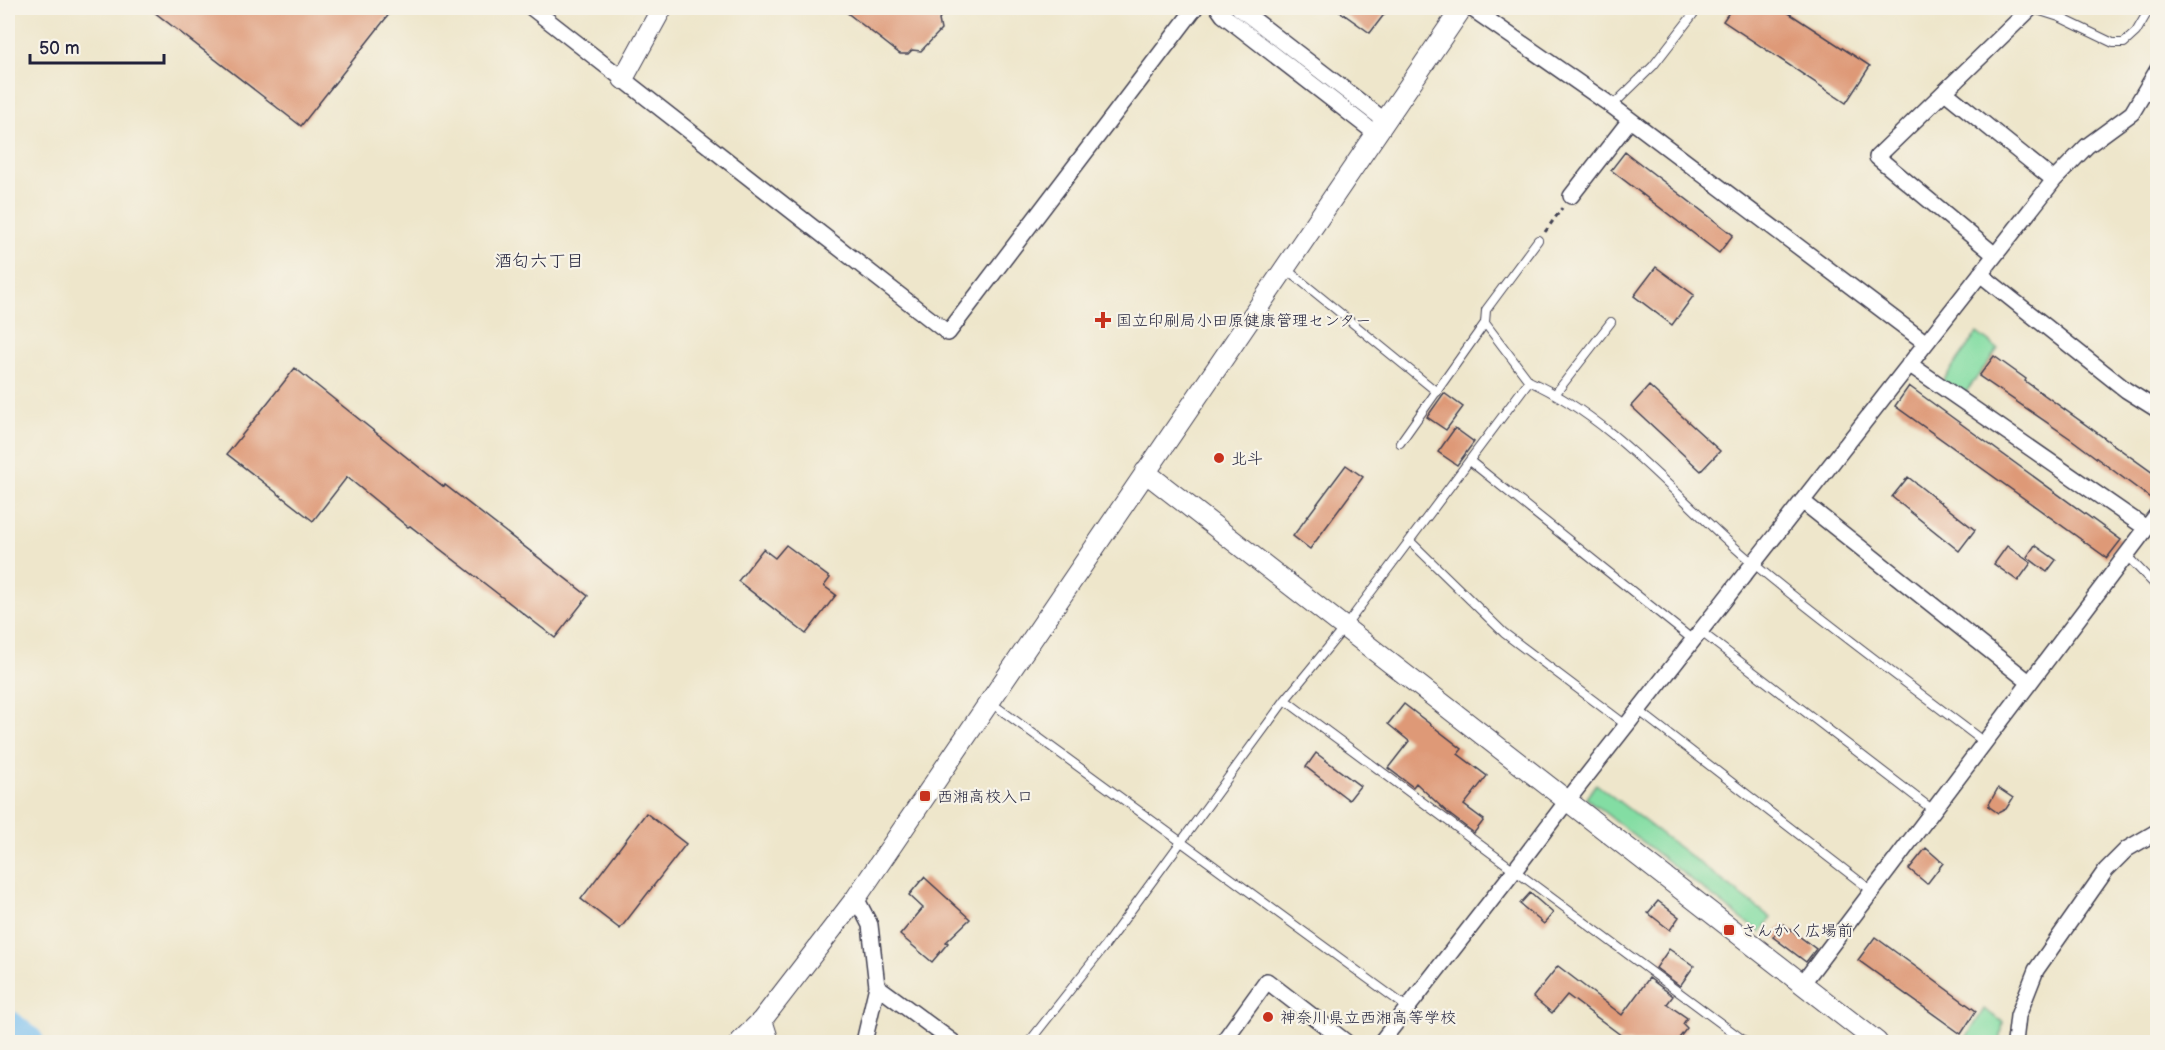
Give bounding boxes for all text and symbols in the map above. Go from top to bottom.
scale bar [30,27,164,65]
text: 50 m [39,38,80,59]
district label: 酒匂六丁目 [494,251,584,272]
marker: 国立印刷局小田原健康管理センター [1094,311,1112,329]
place label: 国立印刷局小田原健康管理センター [1116,312,1371,331]
place label: 北斗 [1231,450,1263,469]
marker: 北斗 [1212,451,1226,465]
place label: 西湘高校入口 [937,788,1033,807]
marker: 西湘高校入口 [918,789,932,803]
place label: さんかく広場前 [1741,922,1853,941]
marker: さんかく広場前 [1722,923,1736,937]
place label: 神奈川県立西湘高等学校 [1280,1009,1456,1028]
marker: 神奈川県立西湘高等学校 [1261,1010,1275,1024]

